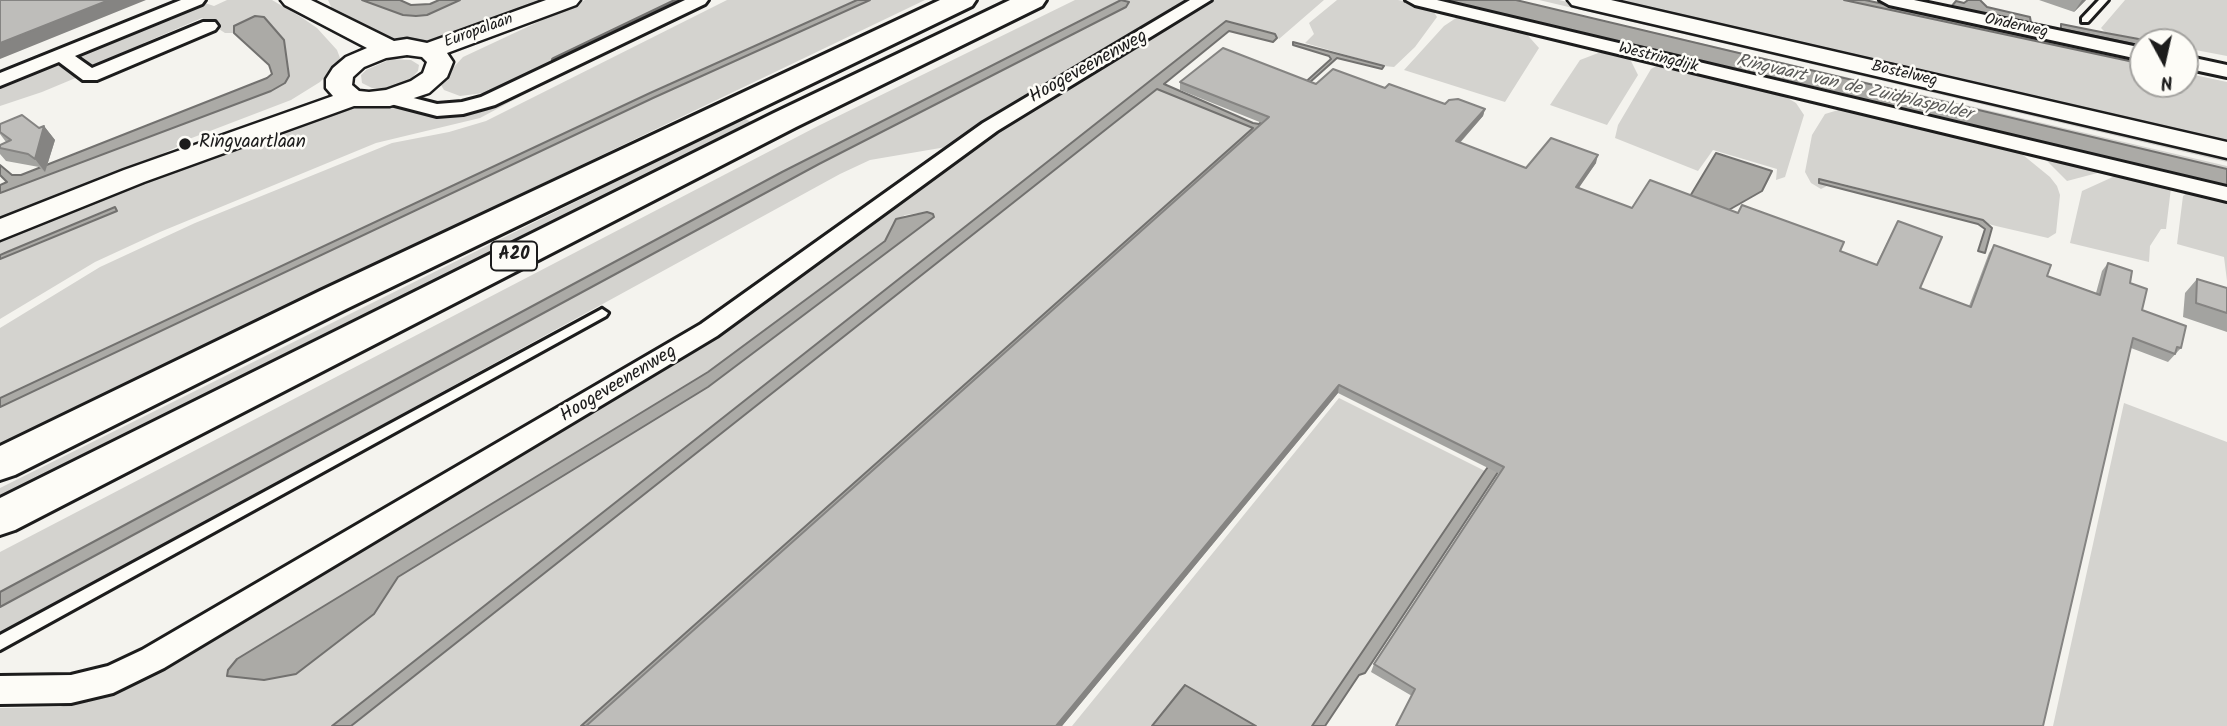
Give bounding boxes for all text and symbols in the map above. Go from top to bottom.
street label: Europalaan [442,11,516,53]
street label: Onderweg [1983,11,2049,43]
street label: Hoogeveenenweg [1026,26,1152,110]
north arrow [2129,28,2199,98]
street label: Westringdijk [1616,40,1700,78]
water label: Ringvaart van de Zuidplaspolder [1734,51,1974,127]
street label: Bostelweg [1869,58,1939,92]
text: N [2159,66,2175,98]
place label: Ringvaartlaan [199,133,306,155]
marker: Ringvaartlaan [177,136,193,152]
road number: A20 [491,242,537,270]
street label: Hoogeveenenweg [557,341,681,429]

